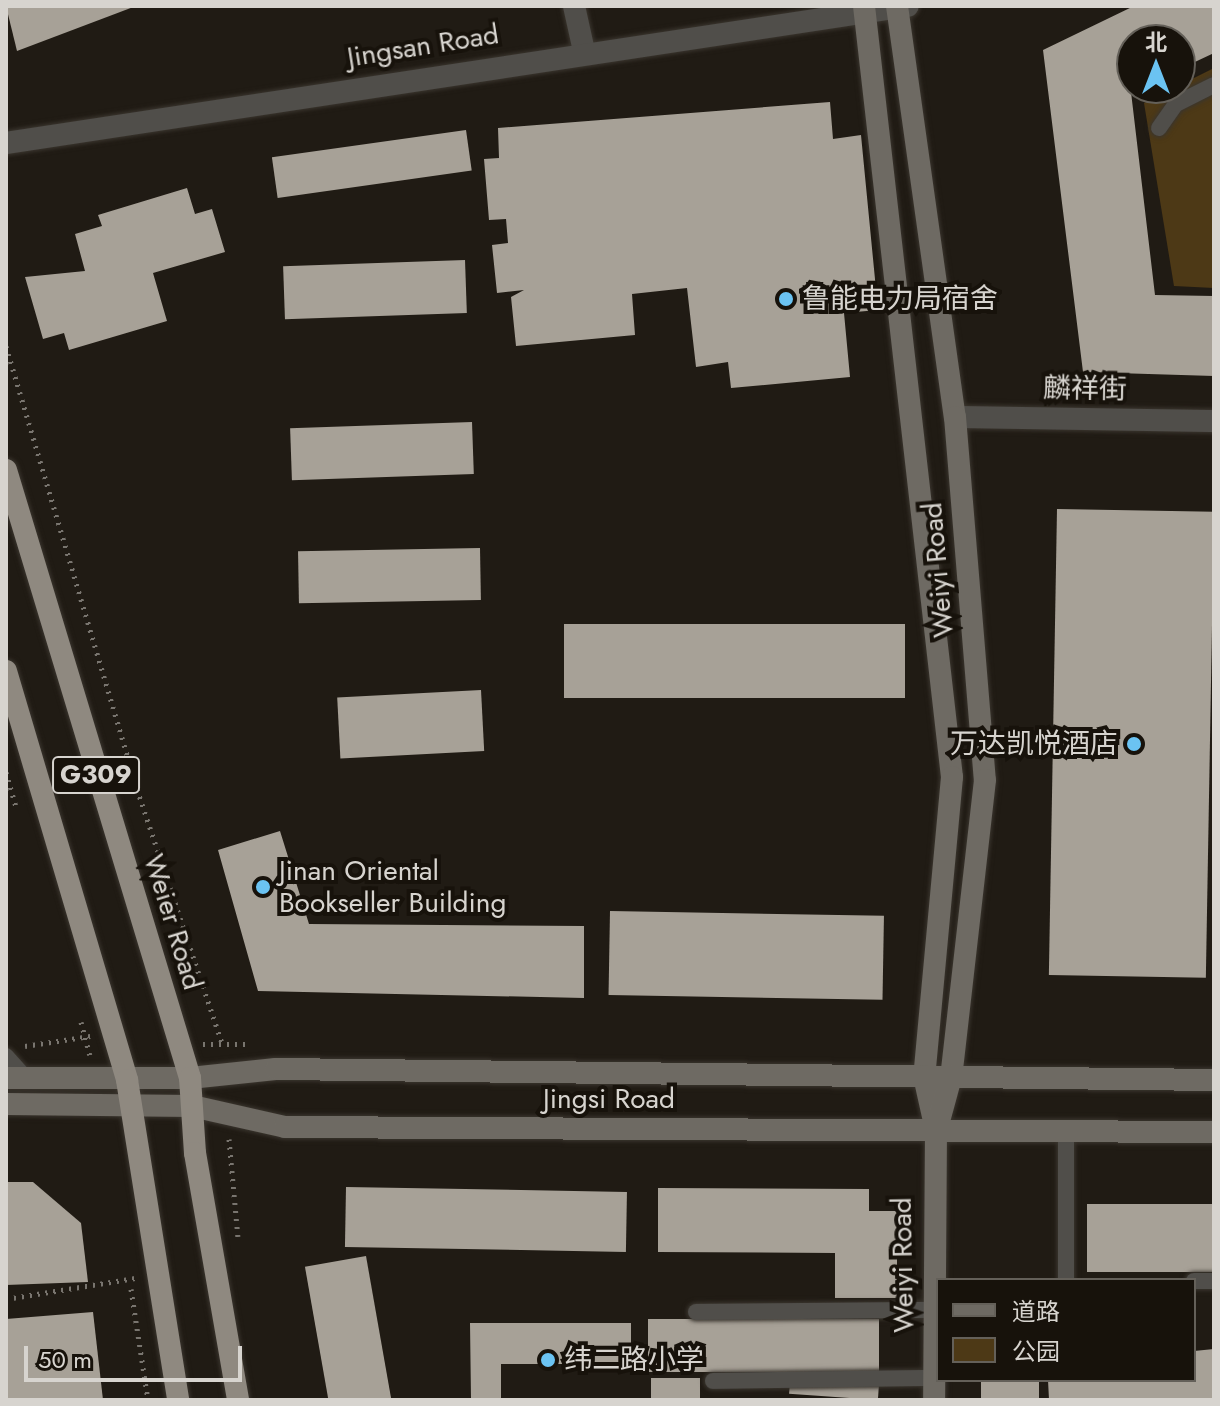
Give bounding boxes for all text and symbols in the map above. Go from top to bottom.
street label: Jingsan Road [345,17,501,75]
north arrow [1116,24,1196,104]
text: 北 [1145,26,1167,58]
place label: 鲁能电力局宿舍 [802,282,998,316]
marker: 鲁能电力局宿舍 [777,290,795,308]
street label: 麟祥街 [1043,371,1127,407]
street label: Weiyi Road [915,501,961,639]
place label: 万达凯悦酒店 [950,727,1118,761]
marker: 万达凯悦酒店 [1125,735,1143,753]
road number: G309 [52,753,140,797]
street label: Weier Road [136,850,210,994]
place label: Jinan Oriental Bookseller Building [279,854,506,920]
marker: Jinan Oriental Bookseller Building [254,878,272,896]
street label: Jingsi Road [543,1082,675,1116]
street label: Weiyi Road [885,1197,921,1333]
legend [936,1278,1196,1382]
text: 道路 [1012,1294,1060,1329]
scale bar [28,1330,246,1380]
text: 公园 [1012,1334,1060,1369]
text: 50 m [38,1342,92,1377]
place label: 纬二路小学 [564,1343,704,1377]
marker: 纬二路小学 [539,1351,557,1369]

